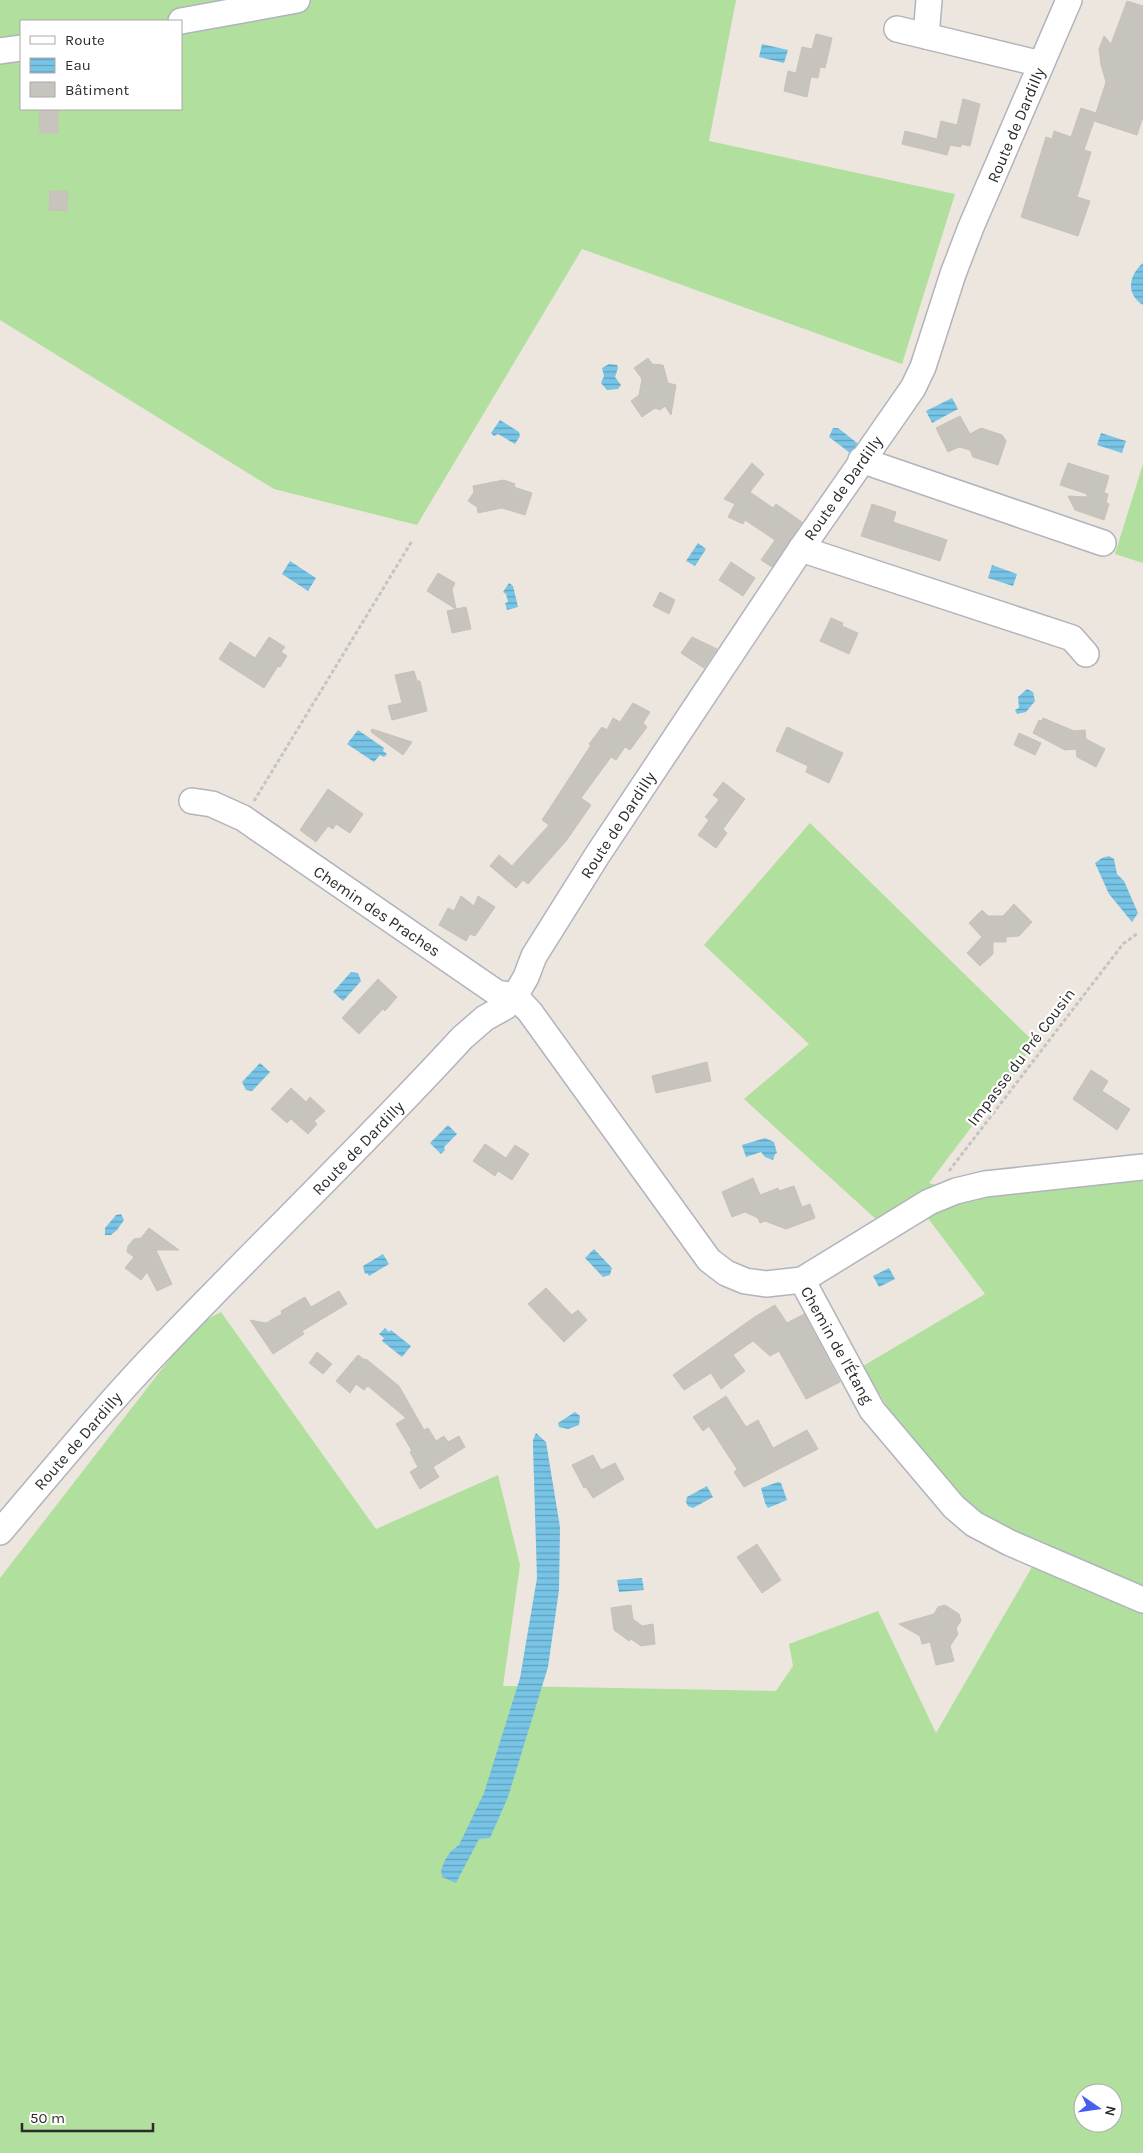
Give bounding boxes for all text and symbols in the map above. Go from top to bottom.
legend [20,20,182,110]
text: Route [65,31,105,49]
text: Eau [65,56,91,74]
street label: Route de Dardilly [983,64,1049,186]
text: Bâtiment [65,81,129,99]
street label: Route de Dardilly [800,431,887,544]
street label: Route de Dardilly [576,768,660,882]
street label: Chemin des Praches [310,862,444,960]
street label: Impasse du Pré Cousin [963,985,1079,1129]
street label: Route de Dardilly [308,1097,408,1199]
street label: Chemin de l'Étang [797,1283,877,1407]
street label: Route de Dardilly [30,1388,126,1494]
north arrow [1073,2083,1123,2133]
scale bar [22,2100,154,2132]
text: N [1101,2104,1120,2118]
text: 50 m [30,2109,65,2127]

